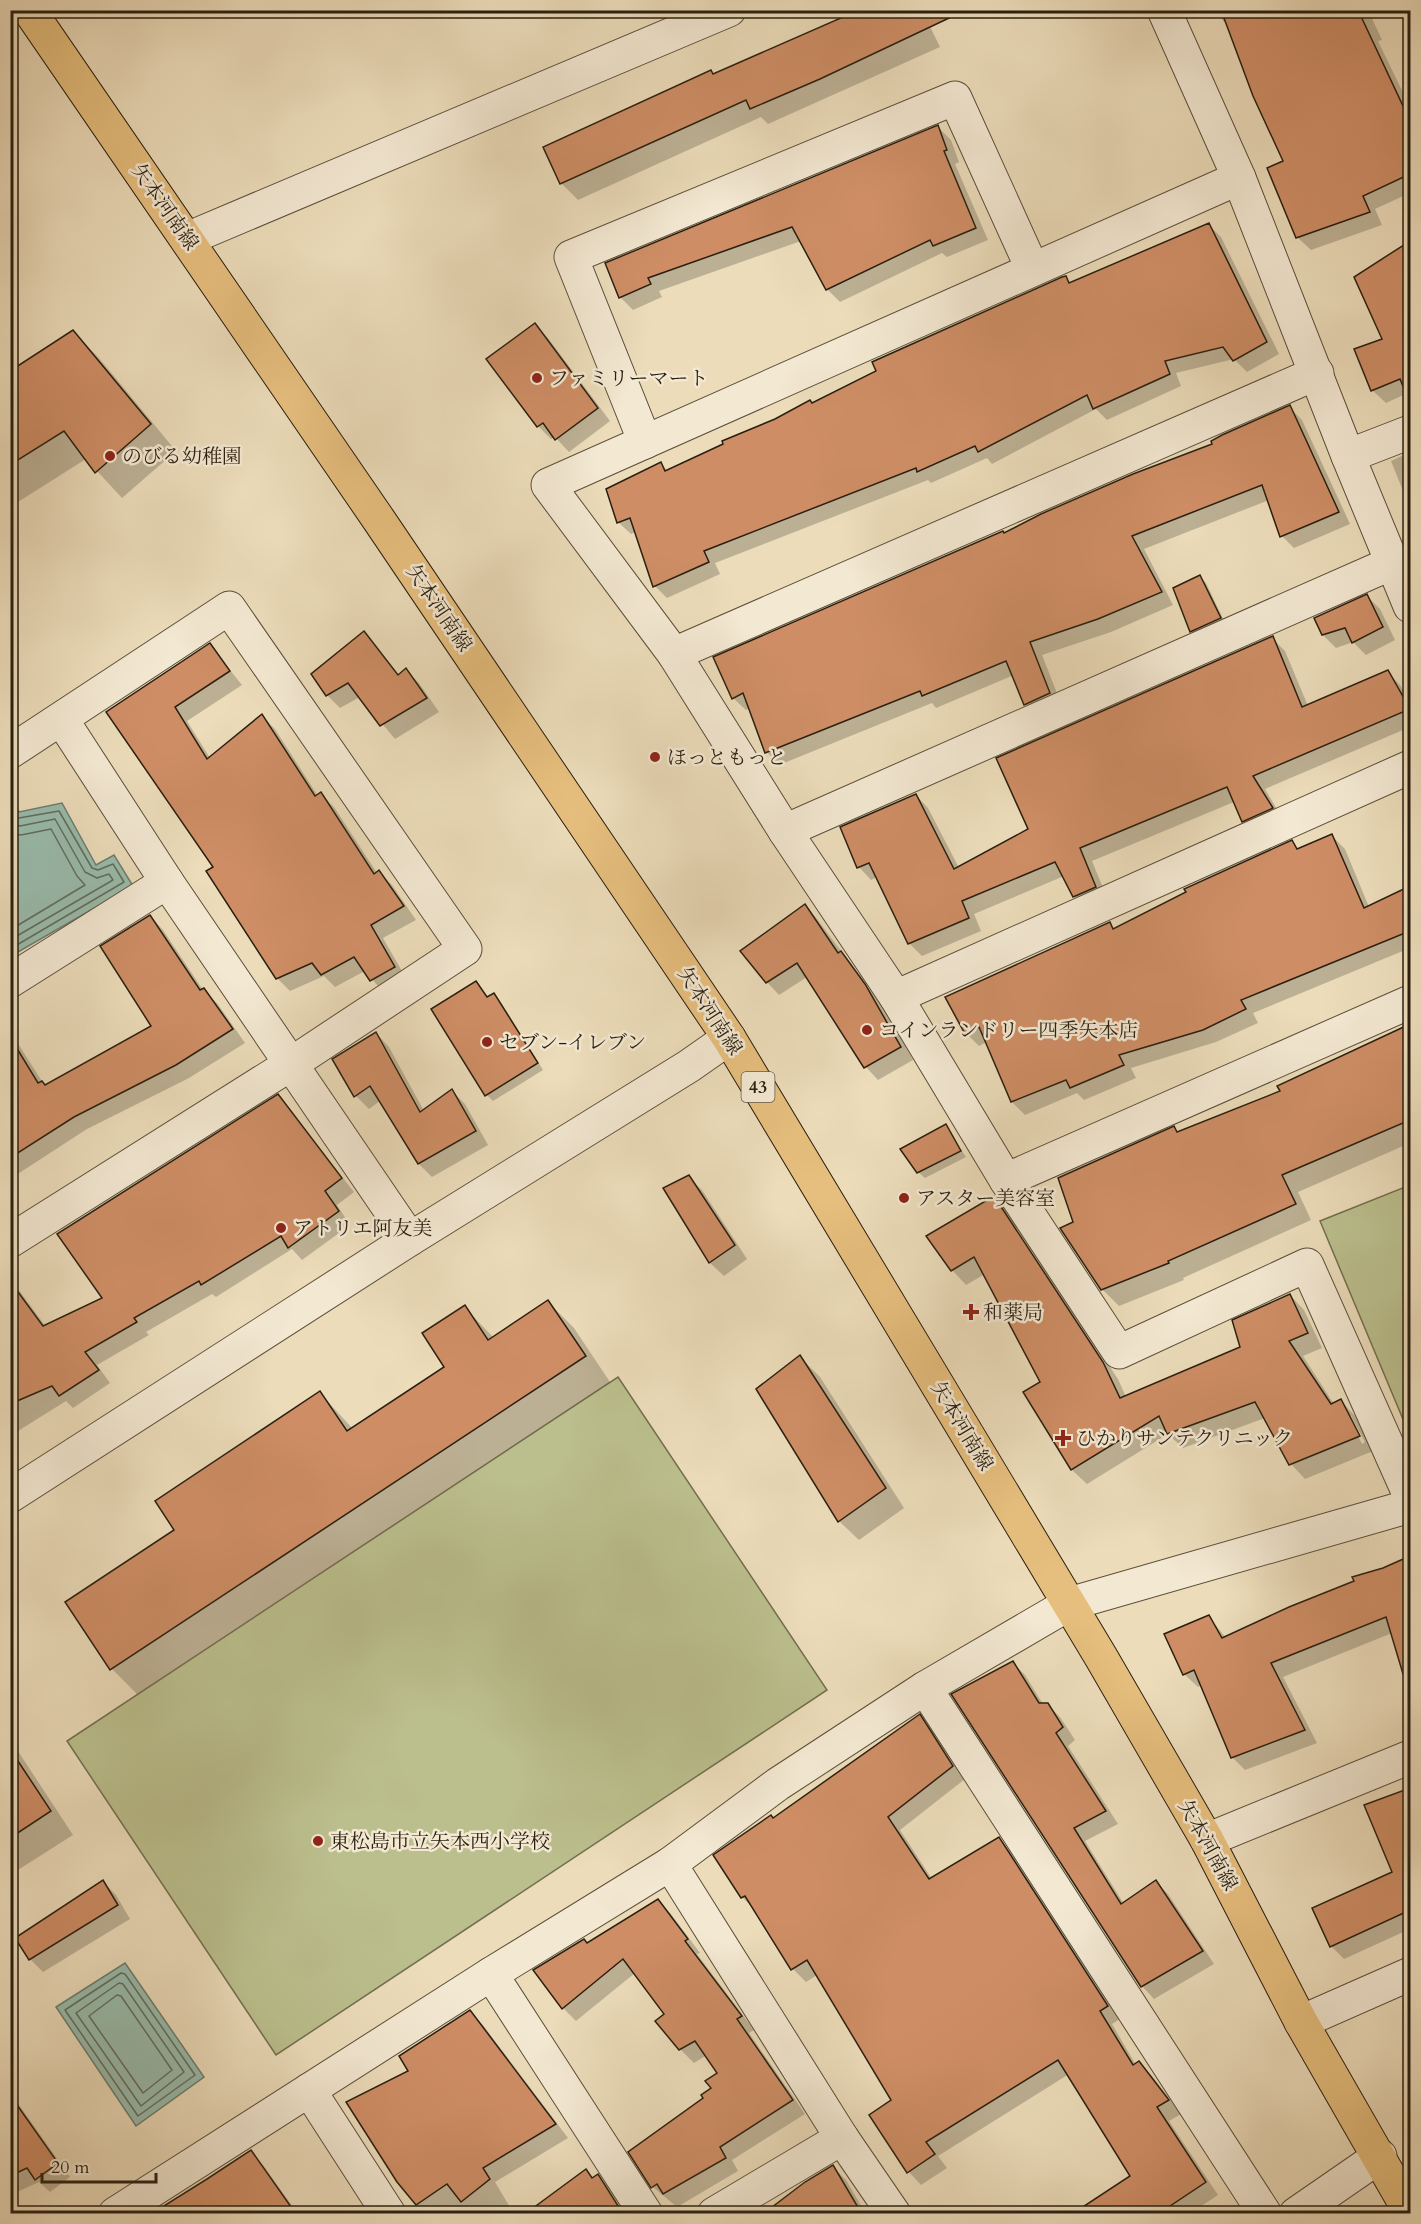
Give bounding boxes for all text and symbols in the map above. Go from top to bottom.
street label: 矢本河南線 [125,158,205,256]
place label: ファミリーマート [549,365,709,392]
marker: ファミリーマート [530,371,544,385]
place label: のびる幼稚園 [122,443,242,470]
marker: のびる幼稚園 [103,449,117,463]
street label: 矢本河南線 [400,559,478,657]
place label: ほっともっと [667,744,787,771]
marker: ほっともっと [648,750,662,764]
street label: 矢本河南線 [671,962,749,1060]
place label: コインランドリー四季矢本店 [879,1017,1138,1044]
marker: コインランドリー四季矢本店 [860,1023,874,1037]
place label: セブン-イレブン [499,1029,646,1056]
marker: セブン-イレブン [480,1035,494,1049]
road number: 43 [742,1072,774,1102]
place label: アスター美容室 [916,1185,1055,1212]
marker: アスター美容室 [897,1191,911,1205]
place label: アトリエ阿友美 [293,1215,433,1242]
marker: アトリエ阿友美 [274,1221,288,1235]
place label: 和薬局 [983,1299,1043,1326]
marker: 和薬局 [964,1305,978,1319]
street label: 矢本河南線 [925,1376,999,1476]
place label: ひかりサンテクリニック [1076,1425,1293,1452]
marker: ひかりサンテクリニック [1054,1429,1072,1447]
street label: 矢本河南線 [1172,1795,1244,1895]
place label: 東松島市立矢本西小学校 [330,1828,550,1855]
marker: 東松島市立矢本西小学校 [311,1834,325,1848]
scale bar [42,2146,156,2184]
text: 20 m [51,2155,90,2180]

